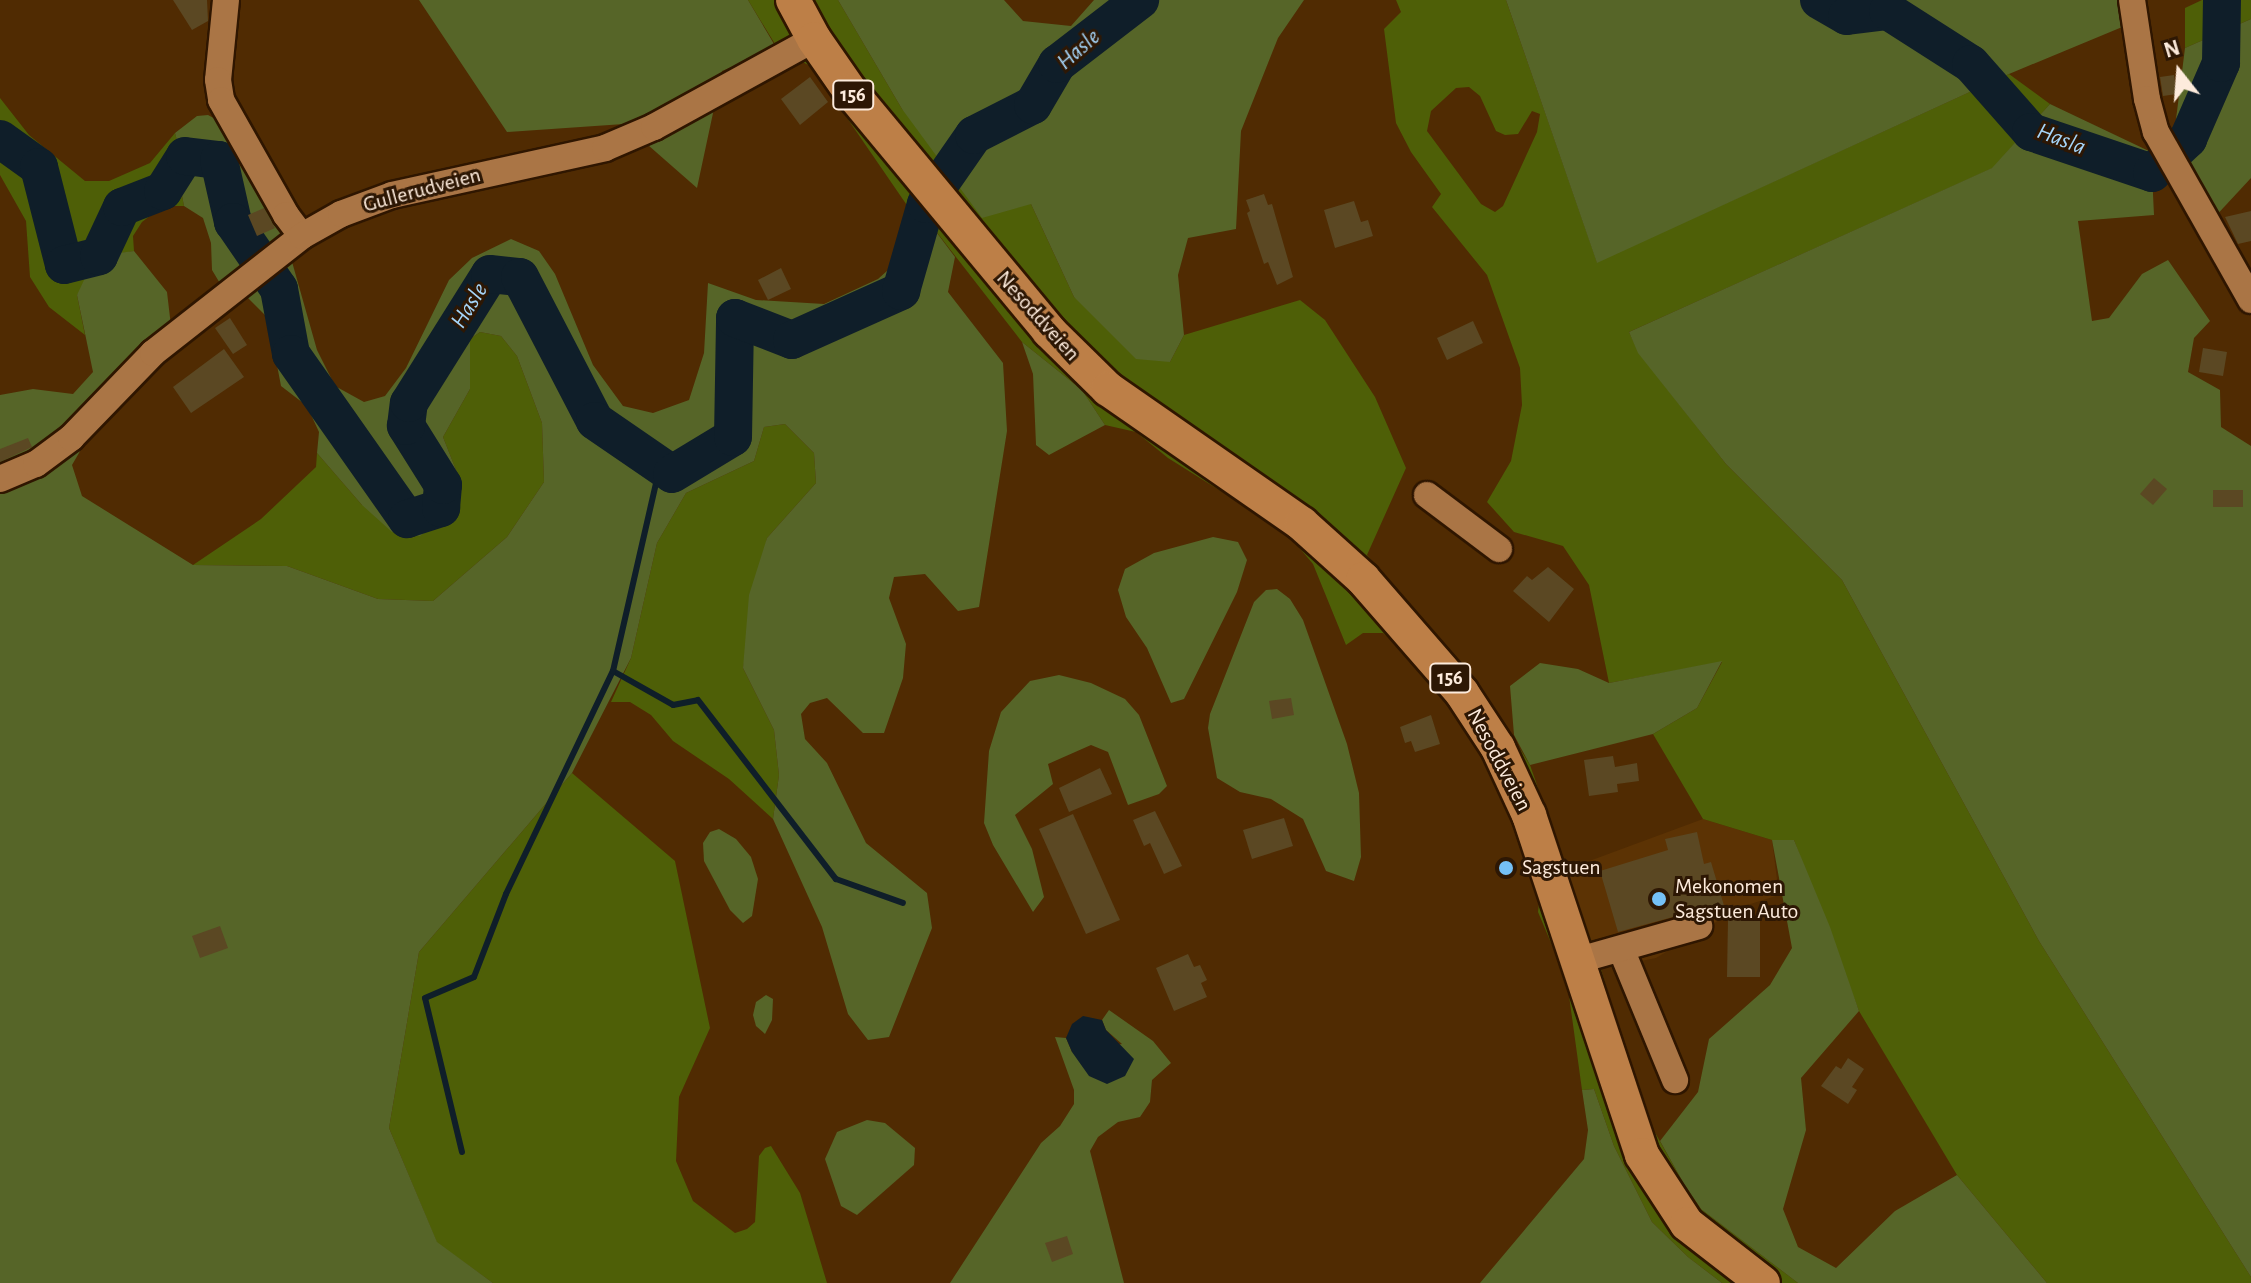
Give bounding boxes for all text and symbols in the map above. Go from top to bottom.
water label: Hasle [1051,23,1107,77]
north arrow [2139,32,2219,112]
text: N [2161,36,2183,62]
road number: 156 [831,79,875,111]
water label: Hasla [2033,118,2089,162]
street label: Gullerudveien [360,162,484,218]
street label: Nesoddveien [991,265,1085,367]
water label: Hasle [445,278,495,334]
road number: 156 [1428,662,1472,694]
street label: Nesoddveien [1461,704,1537,816]
place label: Sagstuen [1522,855,1601,881]
marker: Sagstuen [1497,859,1515,877]
place label: Mekonomen Sagstuen Auto [1675,873,1798,924]
marker: Mekonomen Sagstuen Auto [1650,890,1668,908]

